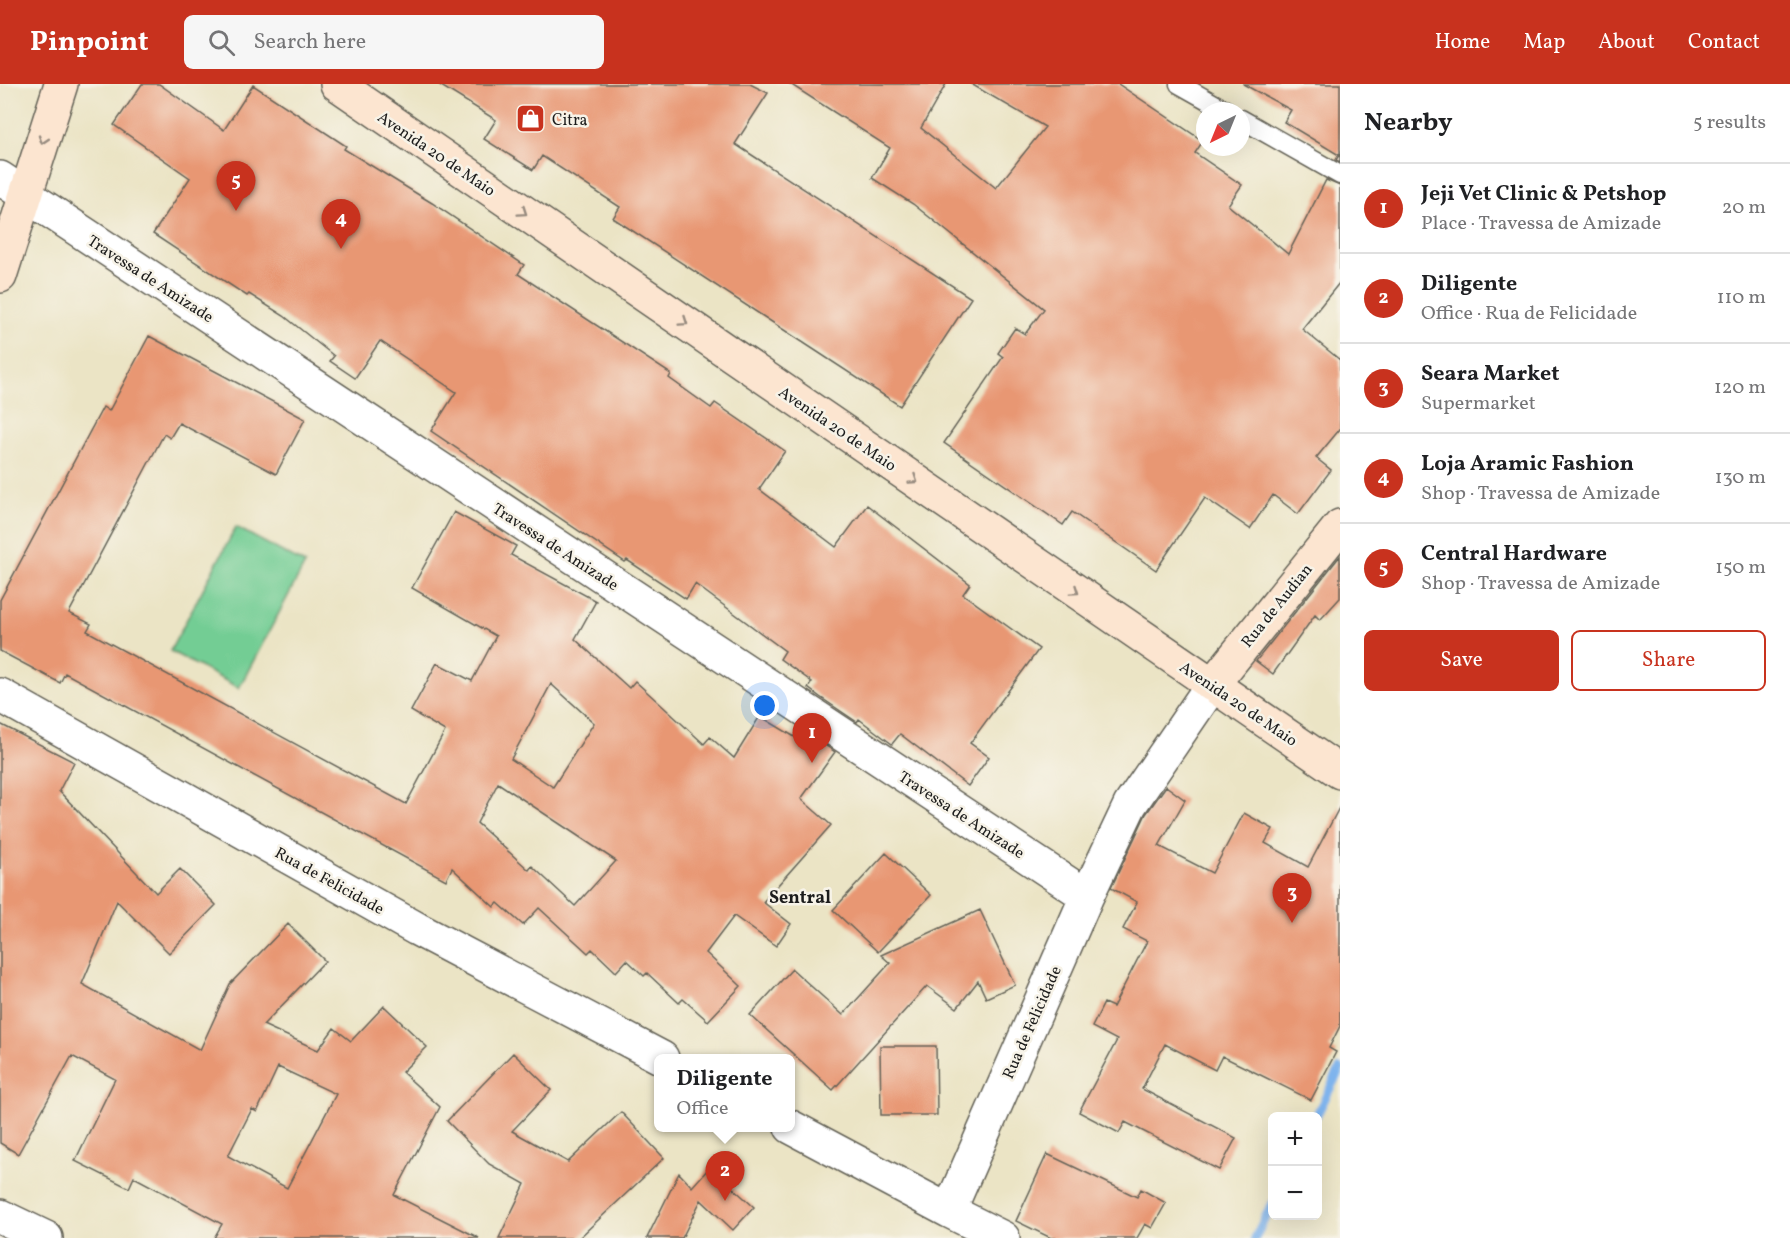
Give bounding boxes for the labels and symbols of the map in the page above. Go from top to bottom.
north arrow [1196,102,1250,156]
shop icon: Citra [515,103,547,135]
street label: Avenida 20 de Maio [373,107,499,202]
place label: Citra [552,110,588,132]
one-way arrow [38,134,50,145]
pin: 5 [216,162,256,211]
pin: 4 [322,200,360,249]
one-way arrow [517,205,528,216]
street label: Travessa de Amizade [83,231,217,329]
one-way arrow [678,315,688,327]
street label: Avenida 20 de Maio [774,382,900,477]
one-way arrow [908,473,919,484]
street label: Travessa de Amizade [488,499,622,597]
street label: Rua de Audian [1237,560,1318,653]
one-way arrow [1068,584,1079,595]
street label: Avenida 20 de Maio [1175,657,1301,752]
your location [750,691,779,720]
pin: 1 [792,714,832,763]
street label: Travessa de Amizade [894,767,1028,865]
street label: Rua de Felicidade [270,843,388,921]
pin: 3 [1272,874,1312,923]
district label: Sentral [769,886,831,911]
street label: Rua de Felicidade [998,963,1068,1083]
pin: 2 [706,1152,744,1201]

